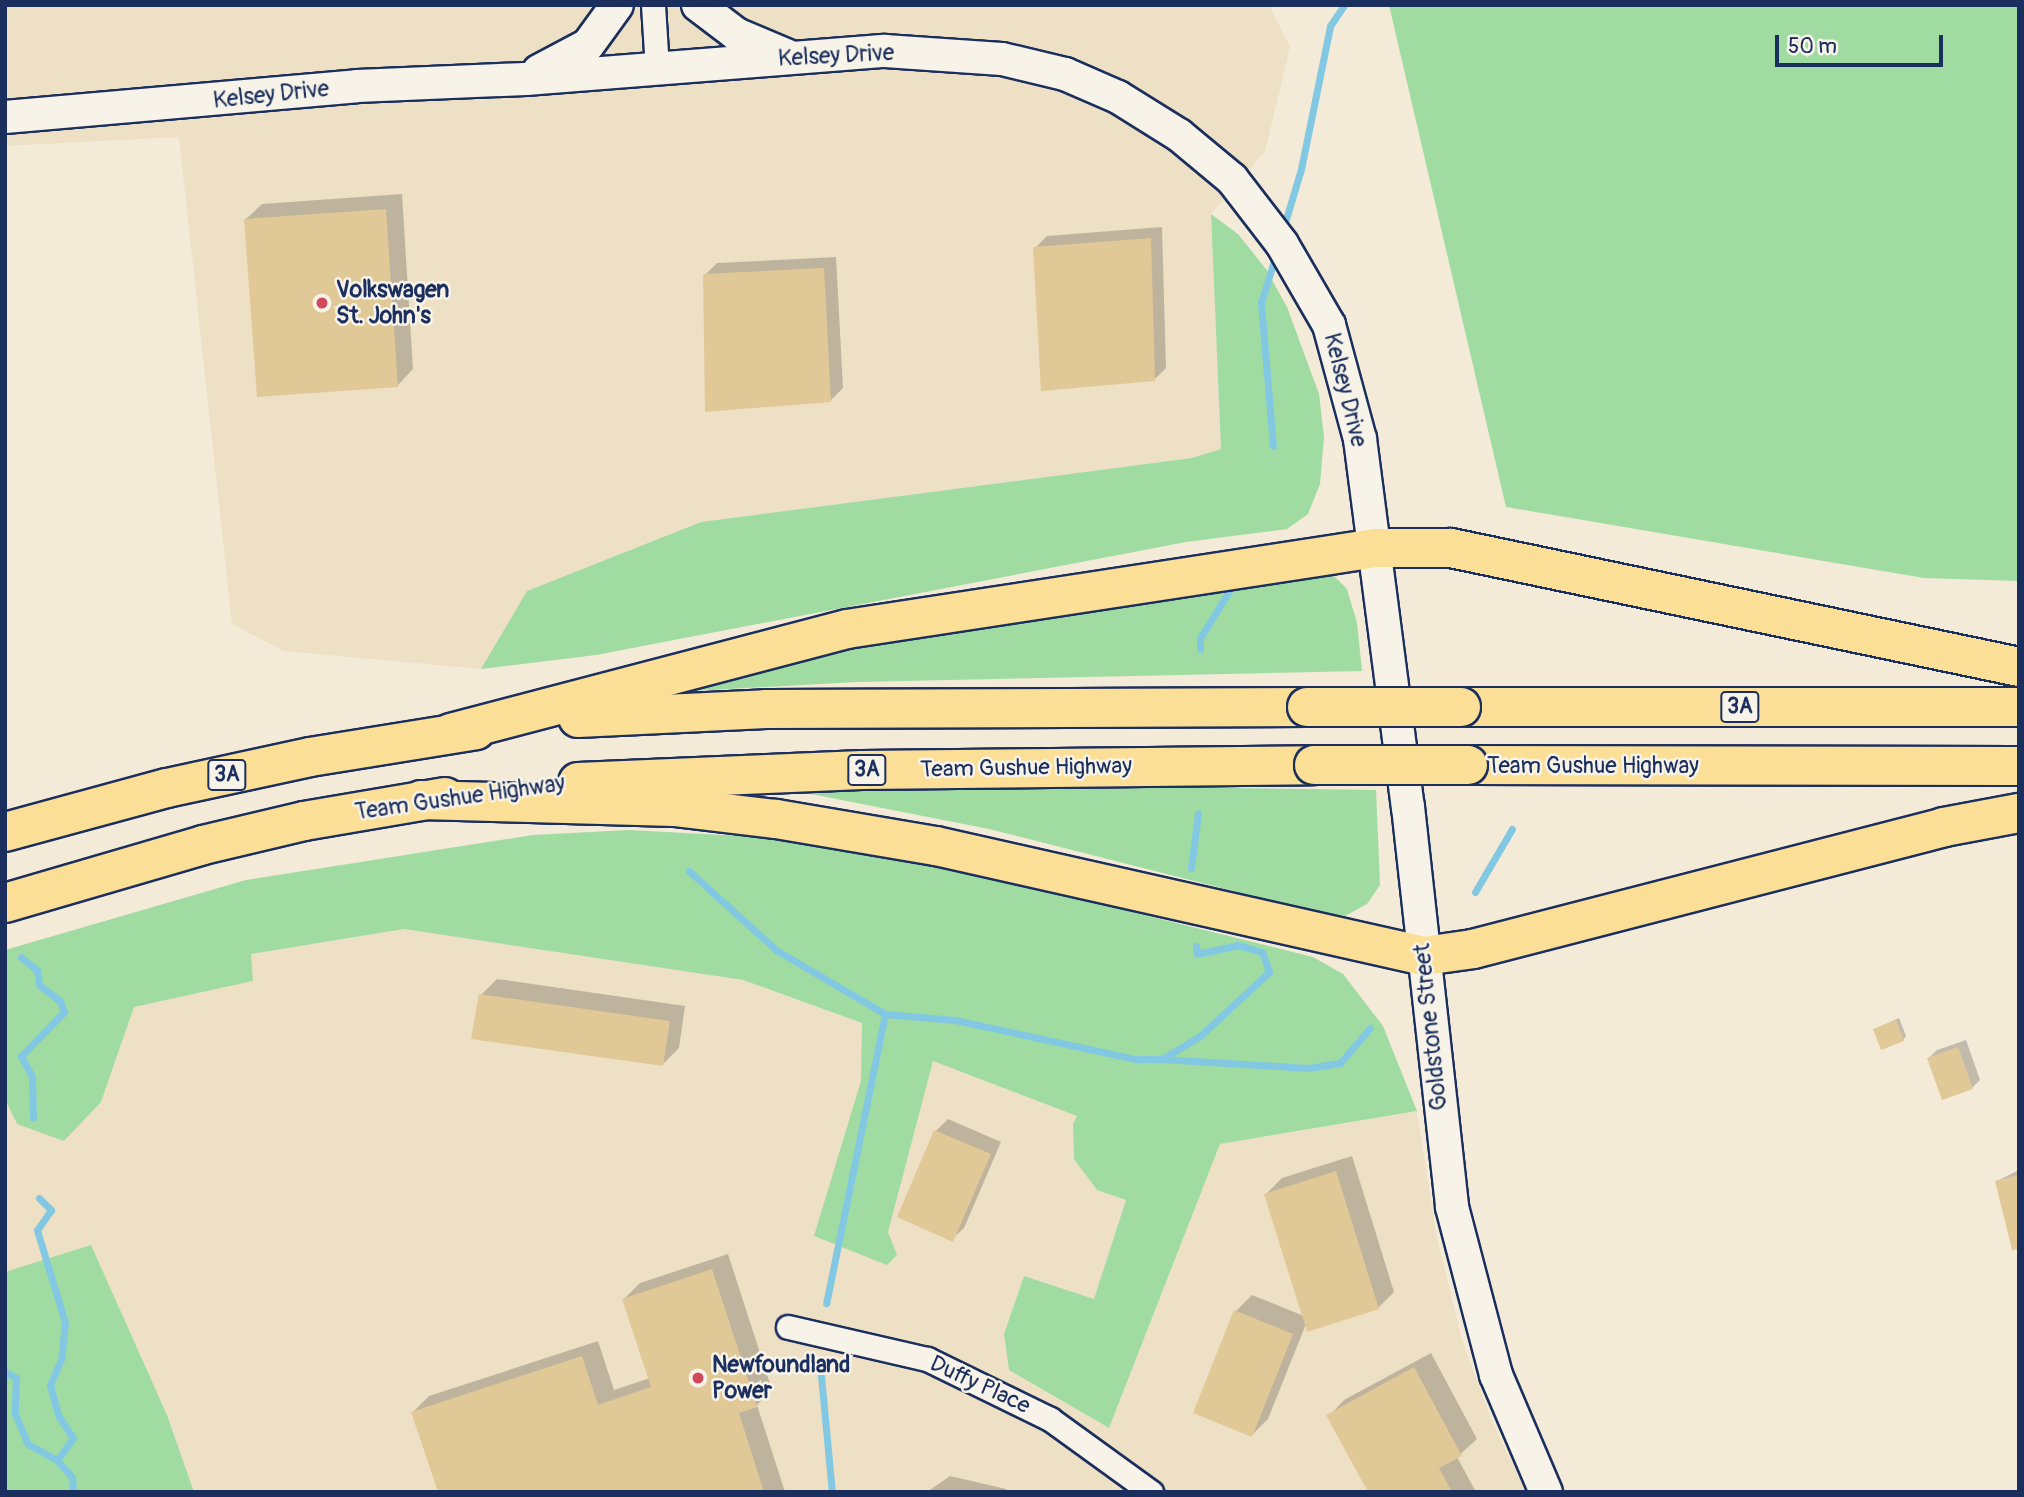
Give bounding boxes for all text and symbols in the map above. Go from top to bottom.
scale bar [1779,21,1947,65]
text: 50 m [1788,33,1837,60]
street label: Kelsey Drive [777,39,895,73]
street label: Kelsey Drive [212,75,330,115]
place label: Volkswagen St. John's [336,276,449,330]
marker: Volkswagen St. John's [314,295,330,311]
street label: Kelsey Drive [1318,330,1372,450]
road number: 3A [1719,690,1761,724]
road number: 3A [846,752,888,788]
street label: Team Gushue Highway [920,752,1132,784]
street label: Team Gushue Highway [1487,752,1699,780]
road number: 3A [206,758,248,792]
street label: Team Gushue Highway [353,770,567,826]
street label: Goldstone Street [1409,942,1453,1112]
street label: Duffy Place [926,1350,1034,1420]
place label: Newfoundland Power [712,1351,850,1405]
marker: Newfoundland Power [690,1370,706,1386]

